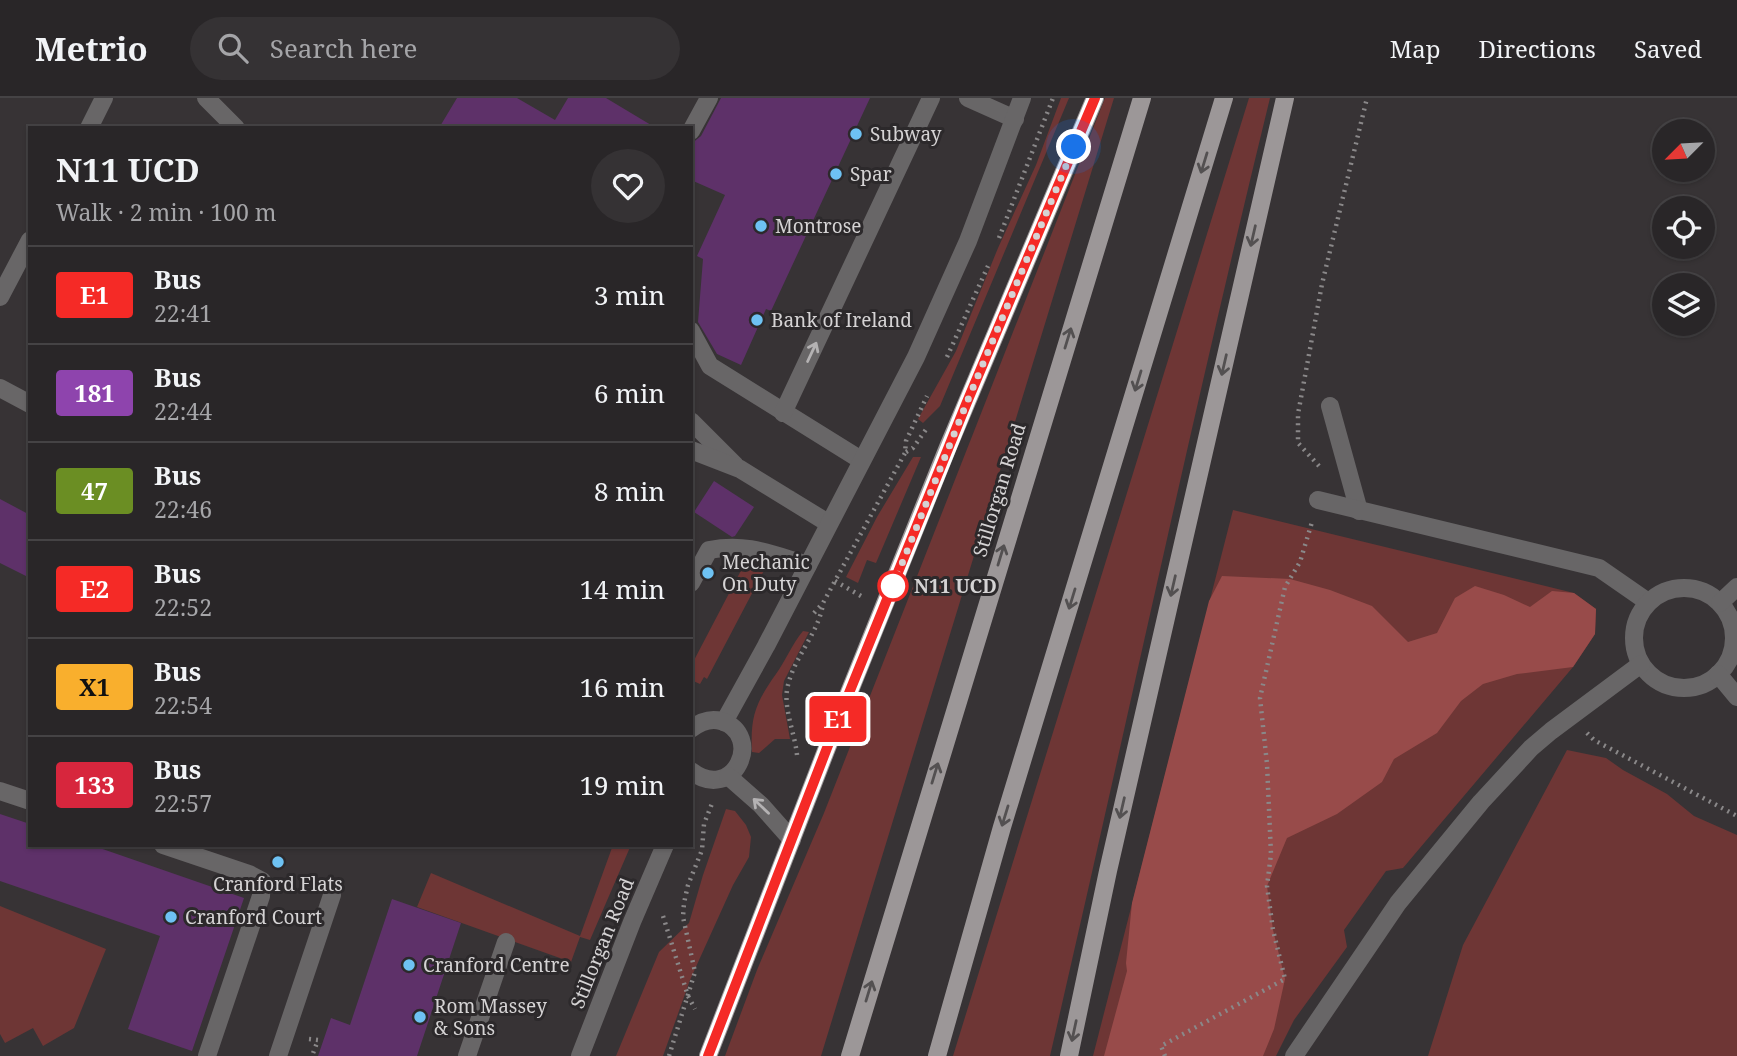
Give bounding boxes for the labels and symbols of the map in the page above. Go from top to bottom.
north arrow [1652,119,1715,182]
place label: Subway [870,121,942,147]
marker: Subway [848,126,864,142]
your location [1056,129,1091,164]
one-way arrow [1197,152,1210,174]
place label: Spar [850,161,892,187]
marker: Spar [828,166,844,182]
place label: Montrose [775,213,861,239]
marker: Montrose [753,218,769,234]
one-way arrow [1246,224,1260,247]
place label: Bank of Ireland [771,307,912,333]
marker: Bank of Ireland [749,312,765,328]
one-way arrow [1063,327,1075,349]
one-way arrow [806,341,819,363]
one-way arrow [1217,353,1230,376]
one-way arrow [1131,370,1144,392]
street label: Stillorgan Road [966,420,1032,560]
one-way arrow [996,544,1009,566]
place label: Mechanic On Duty [722,549,810,597]
marker: Mechanic On Duty [700,565,716,581]
marker: N11 UCD [878,571,908,601]
place label: N11 UCD [914,573,997,599]
one-way arrow [1166,575,1179,597]
one-way arrow [1064,587,1077,609]
line badge: E1 [806,696,870,742]
one-way arrow [930,762,943,784]
one-way arrow [1115,796,1129,819]
one-way arrow [753,798,770,815]
one-way arrow [997,805,1010,827]
marker: Cranford Flats [270,854,286,870]
place label: Cranford Flats [213,871,343,897]
street label: Stillorgan Road [564,874,640,1012]
place label: Cranford Court [185,904,322,930]
marker: Cranford Court [163,909,179,925]
place label: Cranford Centre [423,952,570,978]
marker: Cranford Centre [401,957,417,973]
one-way arrow [864,980,877,1002]
place label: Rom Massey & Sons [434,993,547,1041]
marker: Rom Massey & Sons [412,1009,428,1025]
one-way arrow [1067,1019,1081,1042]

